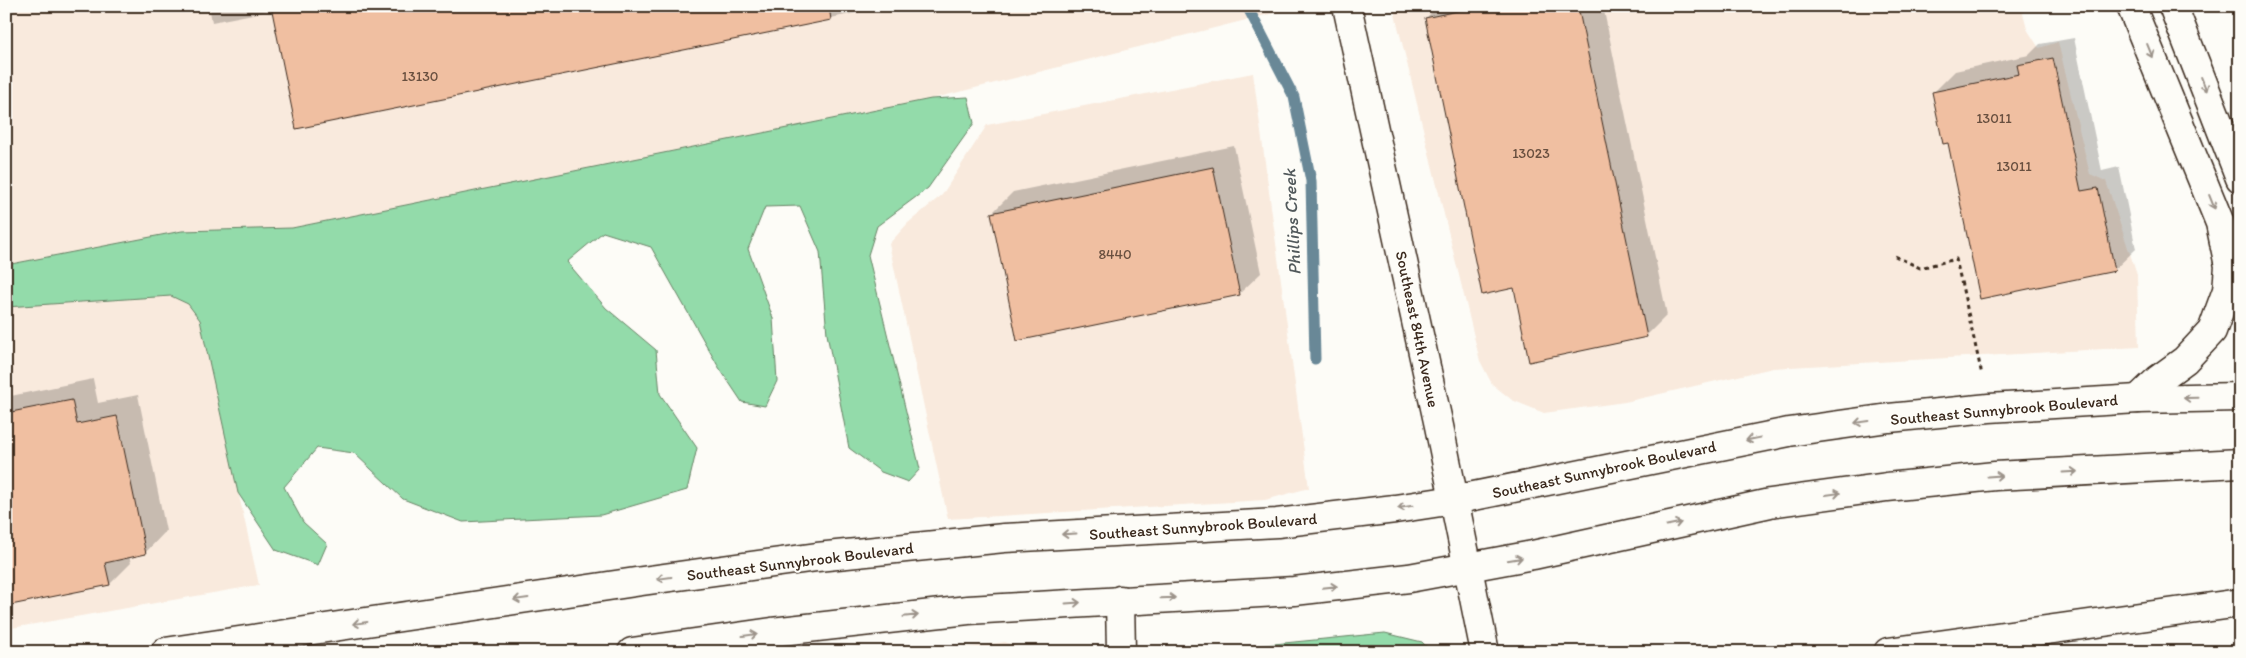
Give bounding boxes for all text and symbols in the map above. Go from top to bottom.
one-way arrow [2146,43,2155,58]
house number: 13130 [402,68,438,85]
one-way arrow [2200,76,2209,91]
house number: 13011 [1976,110,2012,127]
house number: 13023 [1512,145,1550,162]
house number: 13011 [1996,158,2032,175]
water label: Phillips Creek [1278,167,1306,276]
one-way arrow [2207,194,2217,209]
house number: 8440 [1098,246,1132,263]
street label: Southeast 84th Avenue [1392,249,1443,409]
street label: Southeast Sunnybrook Boulevard [1889,390,2119,429]
one-way arrow [2183,393,2199,402]
one-way arrow [1855,417,1871,427]
one-way arrow [1746,434,1762,444]
street label: Southeast Sunnybrook Boulevard [1490,436,1718,503]
one-way arrow [2062,467,2078,477]
one-way arrow [1987,471,2003,481]
one-way arrow [1825,489,1841,499]
one-way arrow [1398,503,1414,513]
street label: Southeast Sunnybrook Boulevard [1088,509,1318,544]
one-way arrow [1665,519,1681,528]
one-way arrow [1061,530,1077,539]
street label: Southeast Sunnybrook Boulevard [686,538,915,585]
one-way arrow [1507,553,1523,563]
one-way arrow [656,573,672,583]
one-way arrow [1322,582,1338,592]
one-way arrow [1160,593,1176,603]
one-way arrow [513,594,529,604]
one-way arrow [1065,598,1081,608]
one-way arrow [903,611,919,620]
one-way arrow [353,618,369,628]
one-way arrow [742,630,758,640]

